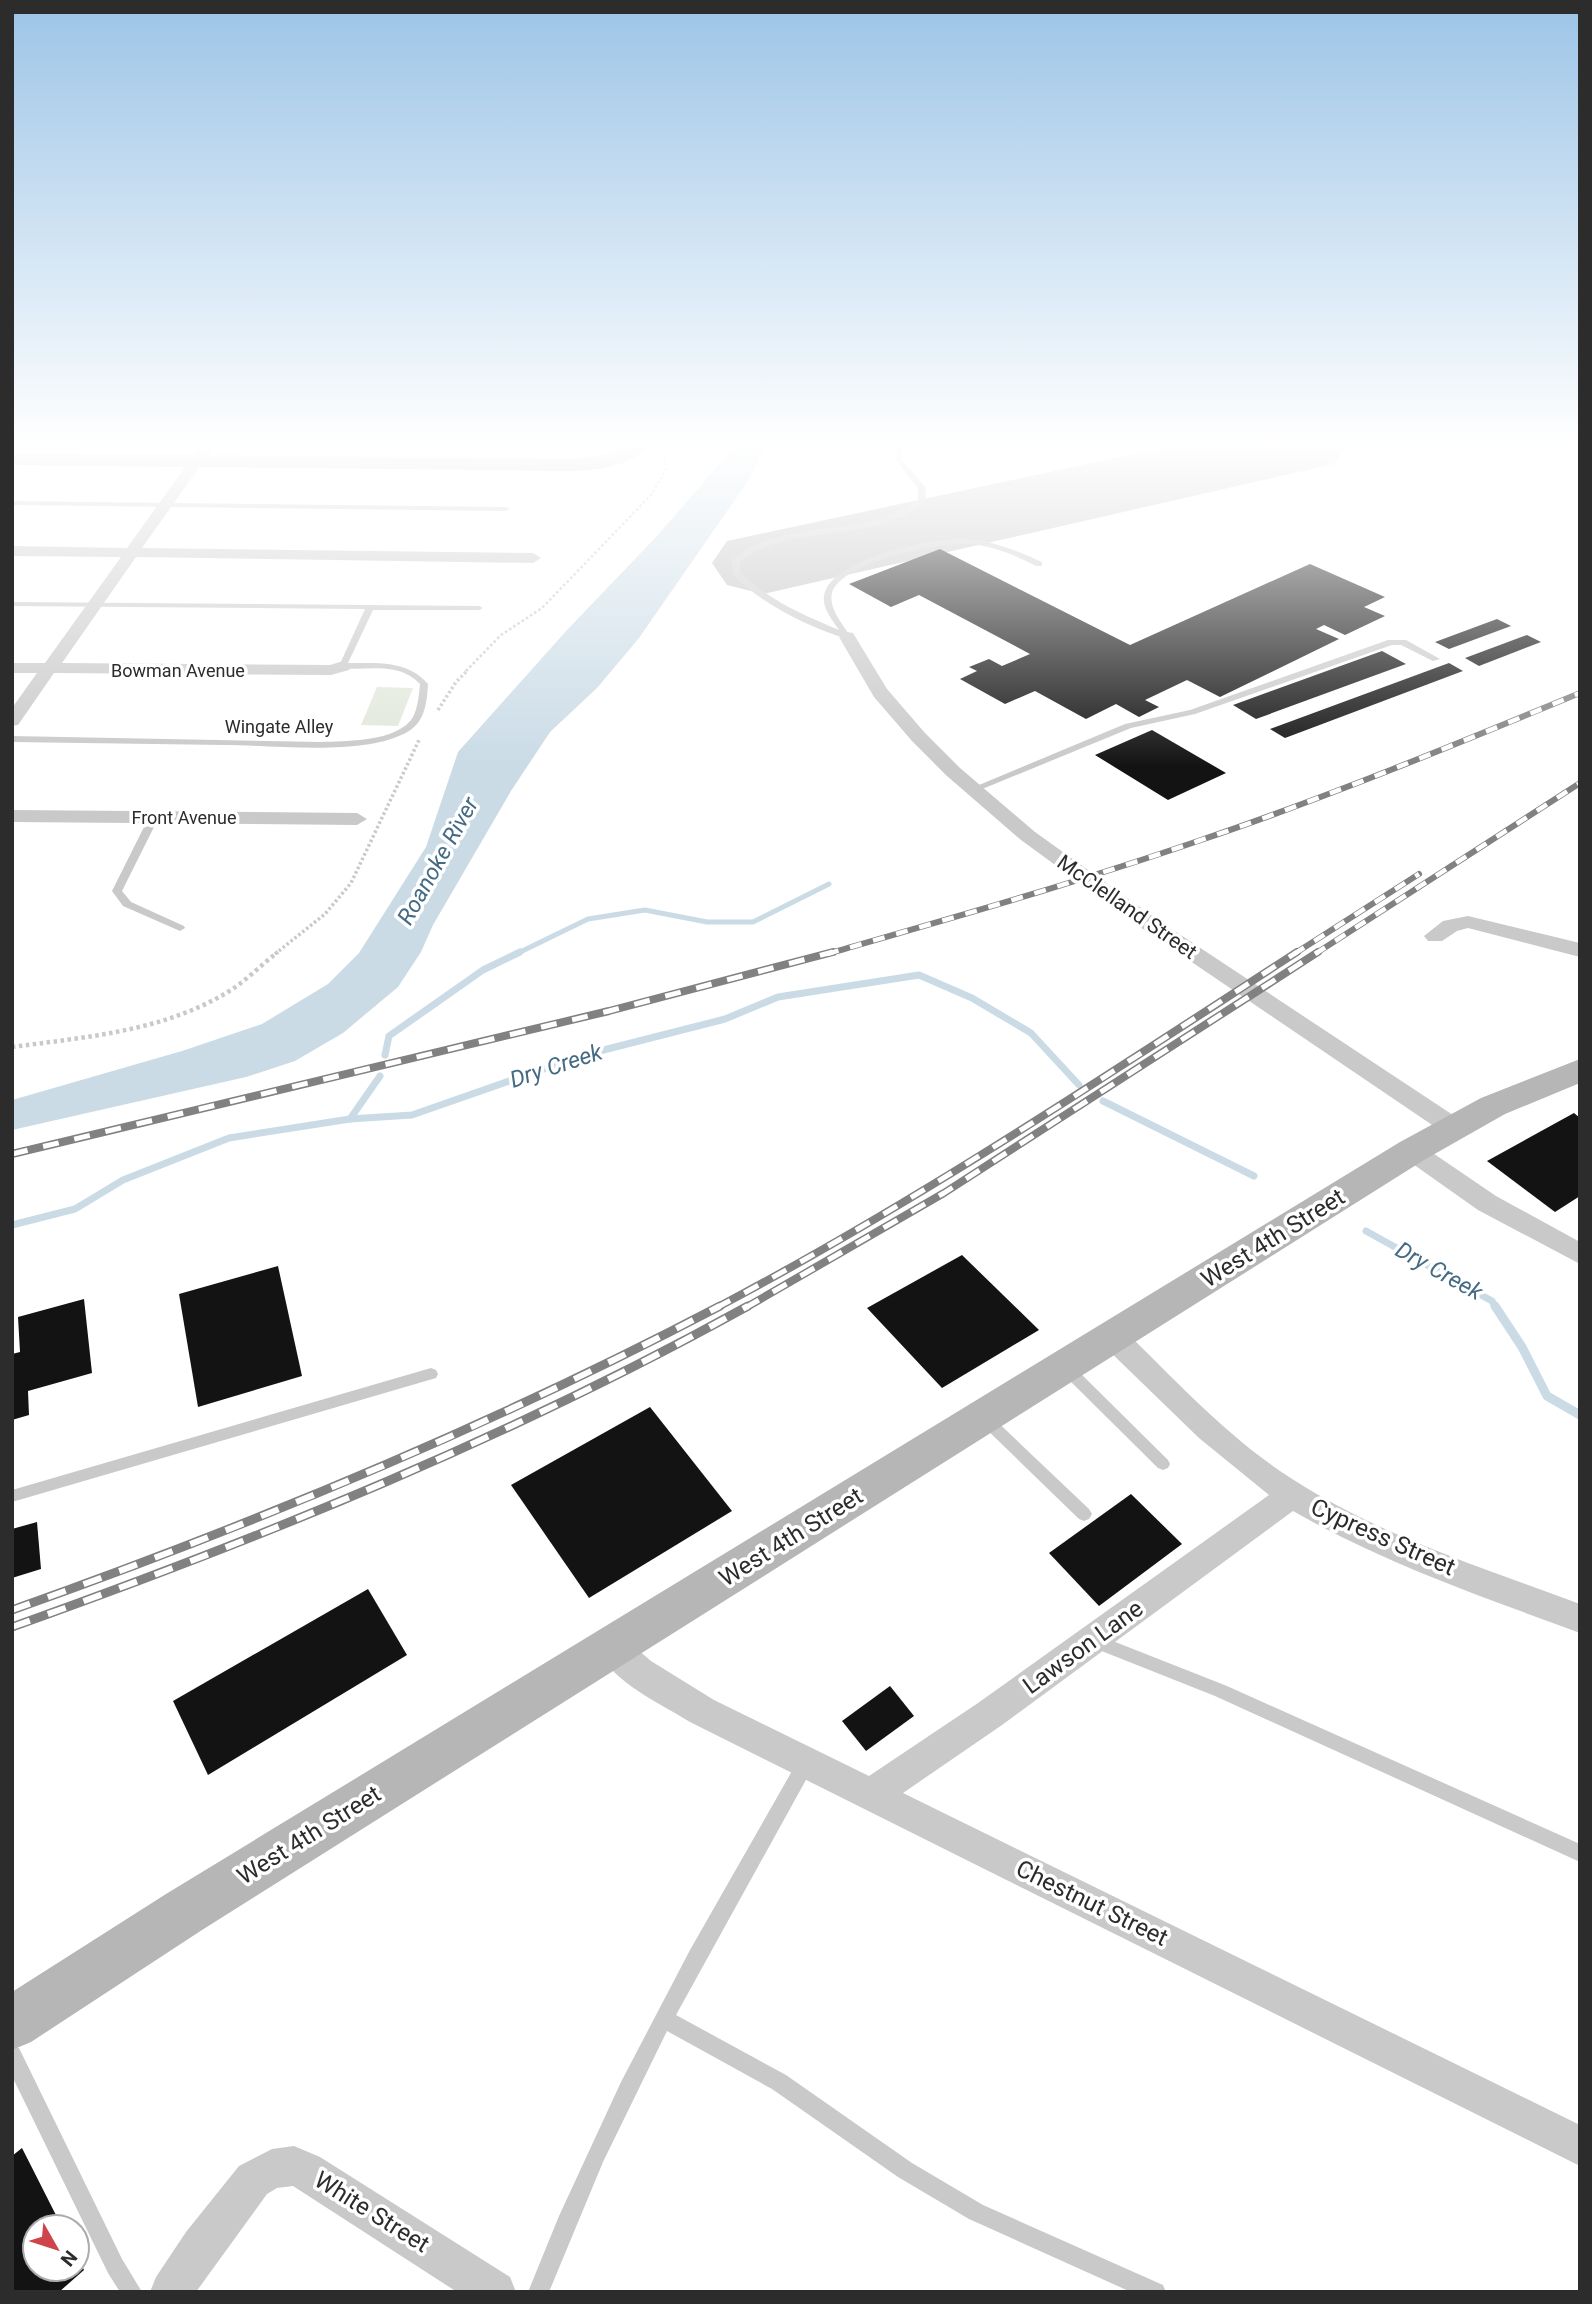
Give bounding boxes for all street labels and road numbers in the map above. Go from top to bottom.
street label: Bowman Avenue [111,660,245,681]
street label: Wingate Alley [225,716,334,737]
street label: Front Avenue [131,807,237,828]
street label: McClelland Street [1053,850,1202,964]
street label: West 4th Street [1196,1183,1350,1293]
street label: West 4th Street [714,1482,868,1592]
street label: Cypress Street [1306,1493,1460,1581]
street label: Lawson Lane [1018,1594,1148,1700]
street label: West 4th Street [232,1780,386,1890]
street label: Chestnut Street [1012,1854,1173,1952]
street label: White Street [309,2166,435,2258]

